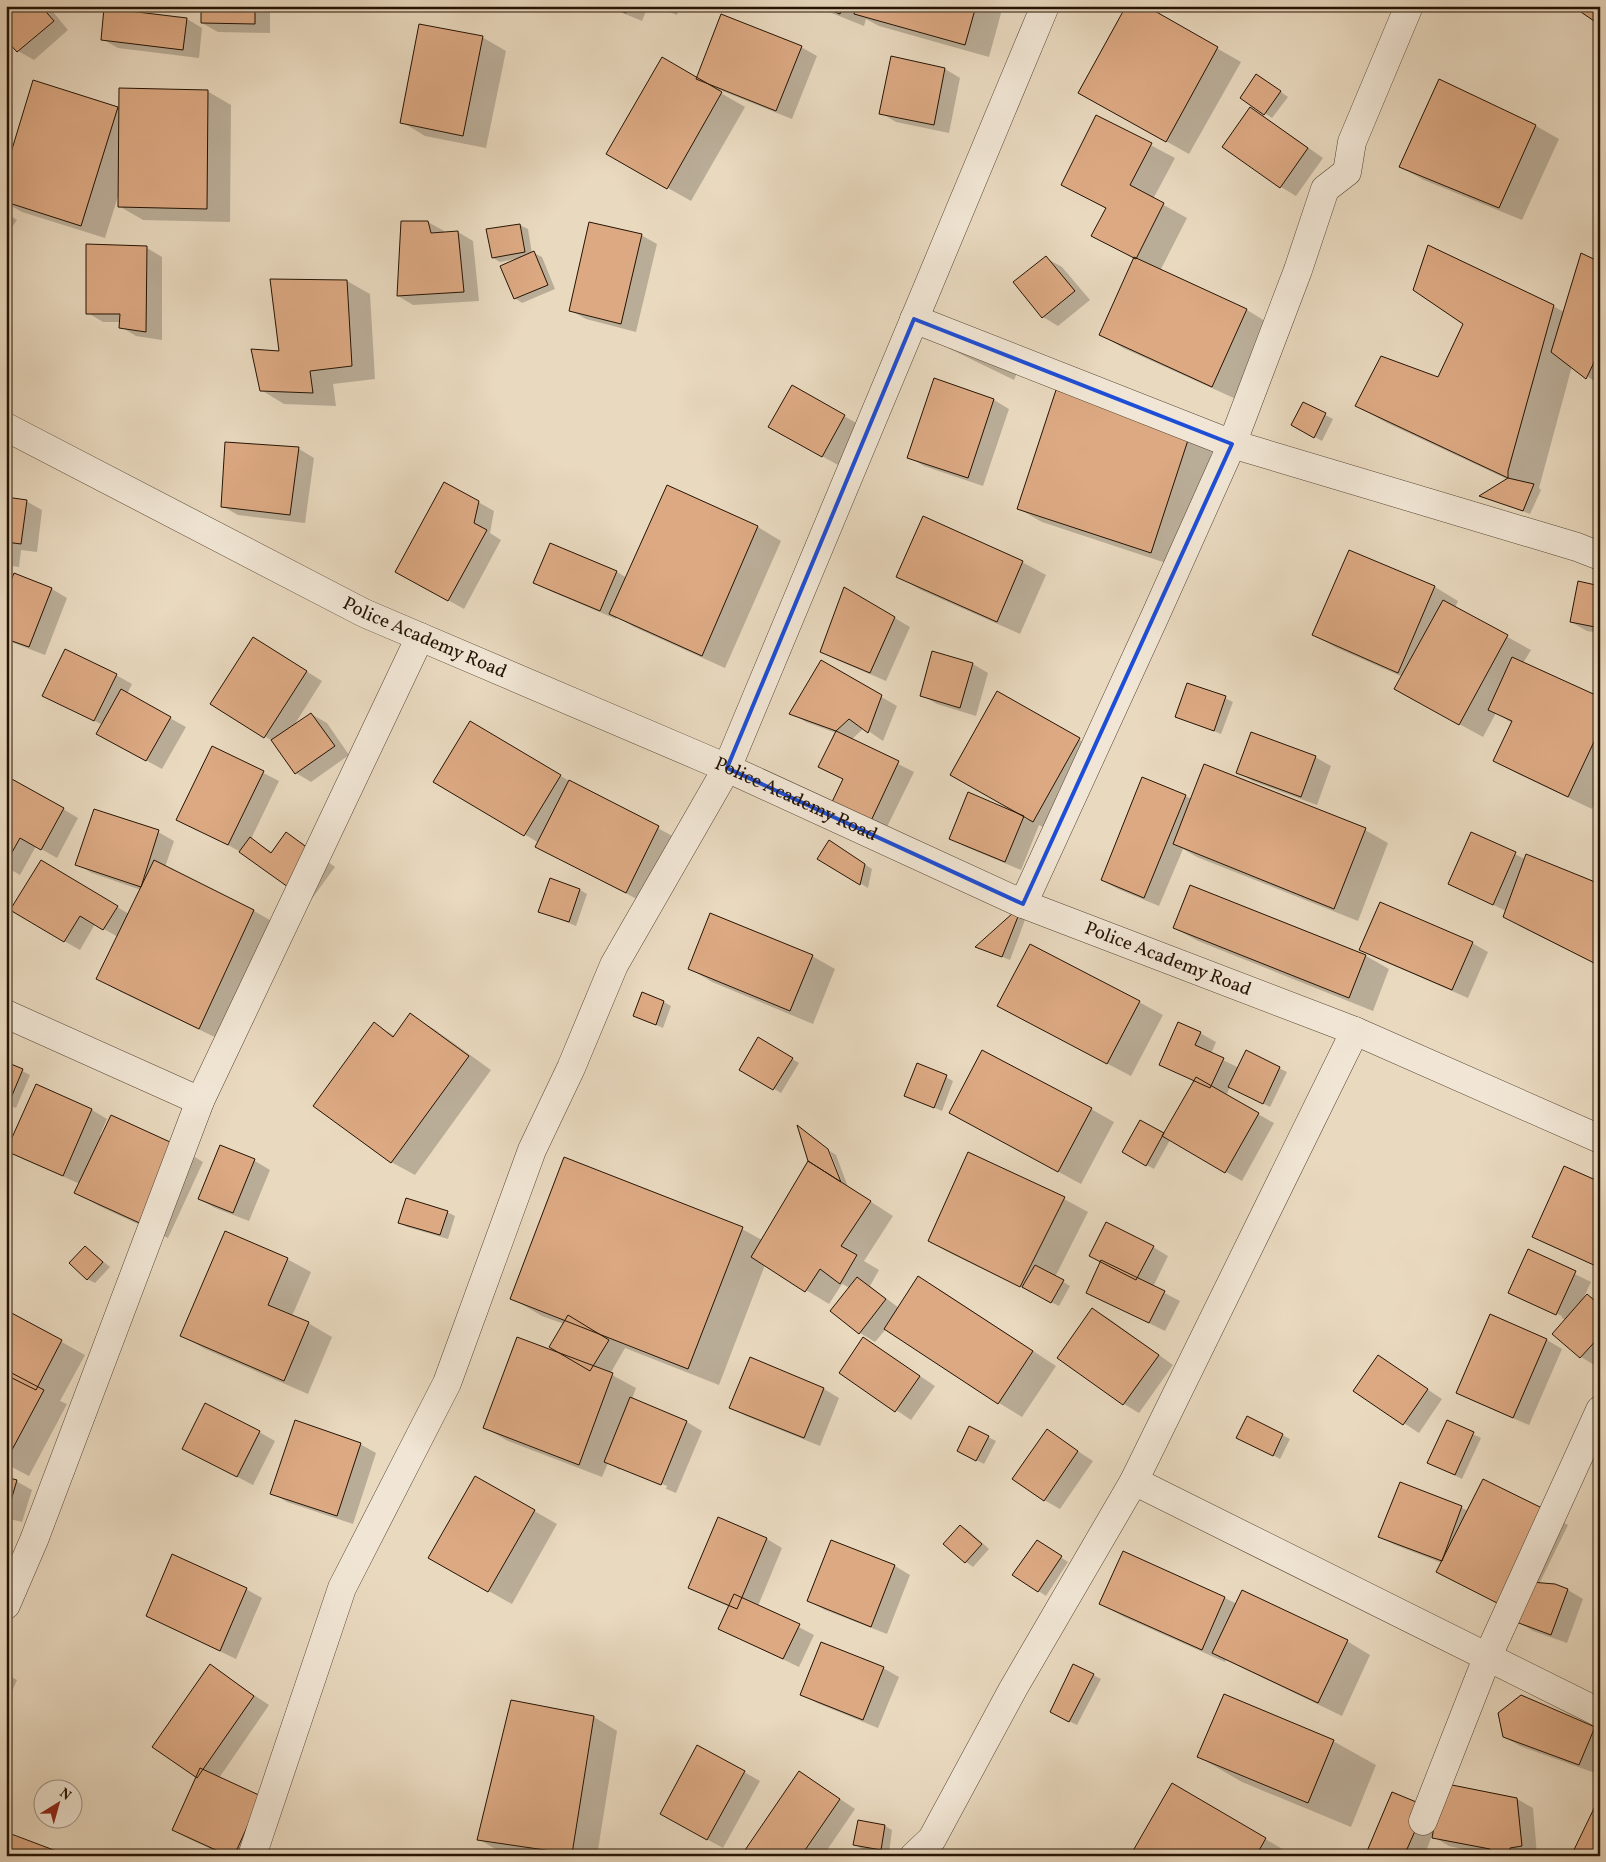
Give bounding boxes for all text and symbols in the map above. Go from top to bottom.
street label: Police Academy Road [338,591,511,685]
street label: Police Academy Road [710,751,882,848]
street label: Police Academy Road [1081,916,1255,1003]
north arrow [32,1780,82,1830]
text: N [55,1784,75,1805]

